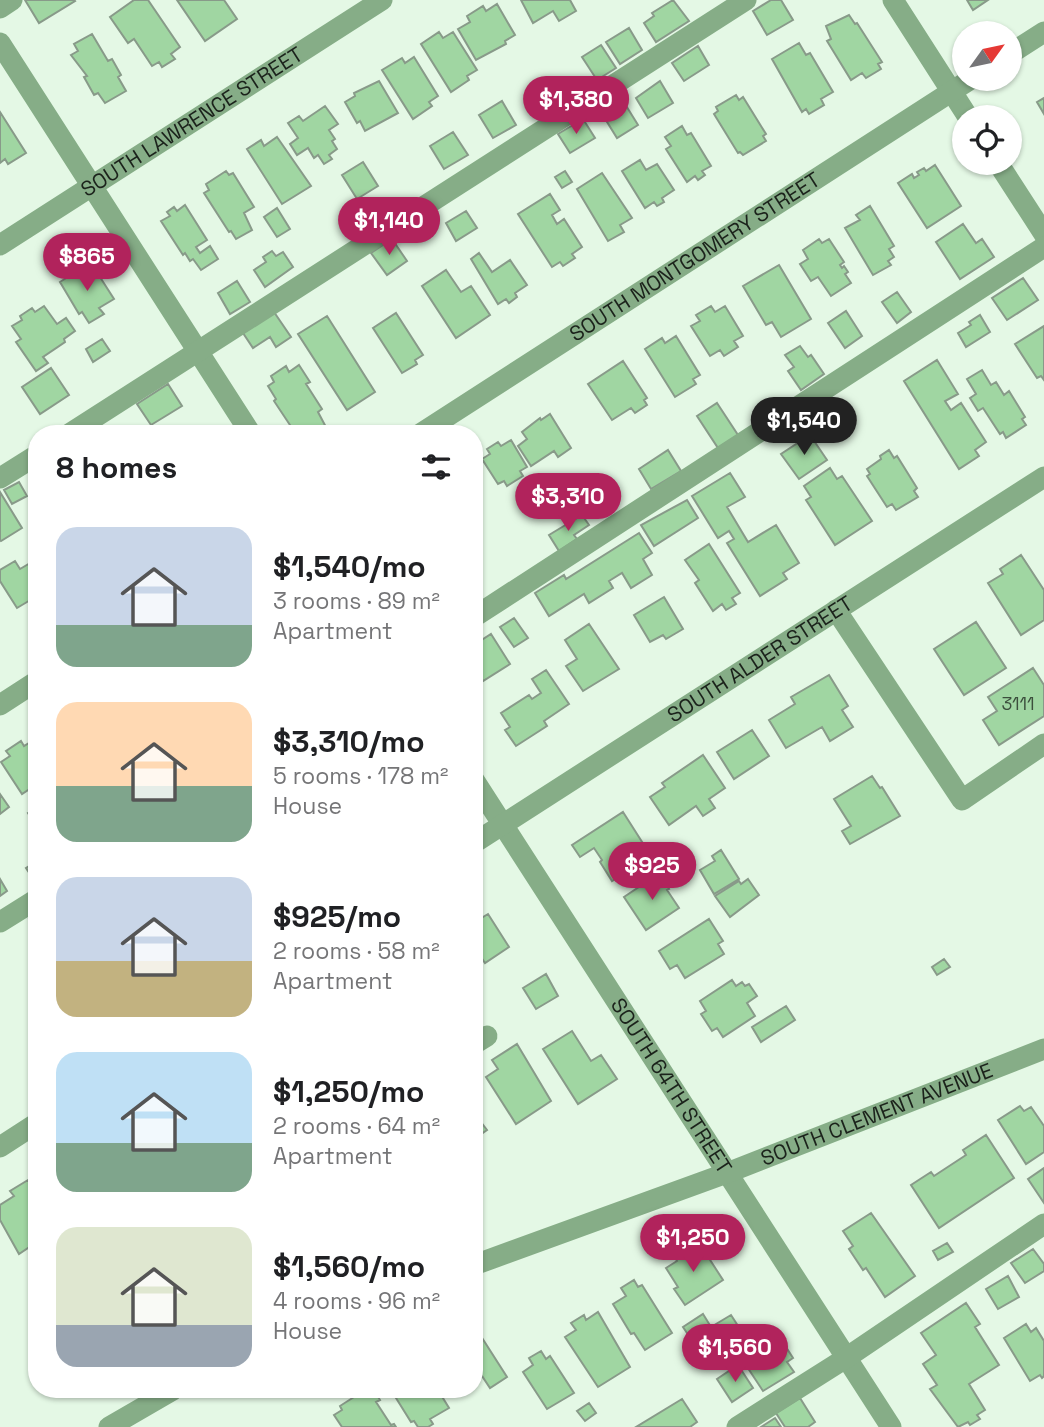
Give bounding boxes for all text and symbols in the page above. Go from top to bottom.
north arrow [952,21,1022,91]
map controls [952,21,1022,175]
street label: SOUTH LAWRENCE STREET [75,40,308,203]
pin: $1,380 [519,76,633,136]
text: $1,380 [539,84,613,114]
button: locate [952,105,1022,175]
street label: SOUTH MONTGOMERY STREET [564,166,825,347]
pin: $1,140 [332,198,446,257]
text: $1,140 [354,205,424,235]
pin: $865 [46,233,128,293]
text: $865 [59,241,115,271]
pin: $1,540 [747,398,861,457]
text: $1,540 [767,405,841,435]
text: 8 homes [56,448,177,487]
icon: filters [417,448,455,486]
pin: $3,310 [511,474,625,533]
text: $3,310 [531,481,605,511]
text: $1,540/mo [273,547,426,586]
icon: home [112,555,196,639]
text: 3 rooms · 89 m² [273,586,440,616]
street label: SOUTH ALDER STREET [662,589,858,728]
text: Apartment [273,616,393,646]
house number: 3111 [1001,692,1035,715]
text: $3,310/mo [273,722,425,761]
icon: home [112,730,196,814]
text: 5 rooms · 178 m² [273,761,448,791]
text: House [273,791,342,821]
pin: $925 [611,842,693,902]
text: $925 [624,850,680,880]
text: $925/mo [273,897,401,936]
icon: home [112,905,196,989]
text: 2 rooms · 58 m² [273,936,440,966]
text: Apartment [273,966,393,996]
street label: SOUTH 64TH STREET [605,993,738,1179]
street label: SOUTH CLEMENT AVENUE [757,1056,996,1172]
text: $1,250/mo [273,1072,424,1111]
icon: home [112,1080,196,1164]
text: 2 rooms · 64 m² [273,1111,440,1141]
text: Apartment [273,1141,393,1171]
pin: $1,250 [636,1214,750,1274]
text: $1,250 [656,1222,730,1252]
text: $1,560/mo [273,1247,425,1286]
icon: home [112,1255,196,1339]
text: 4 rooms · 96 m² [273,1286,440,1316]
text: House [273,1316,342,1346]
pin: $1,560 [678,1324,792,1384]
text: $1,560 [698,1332,772,1362]

